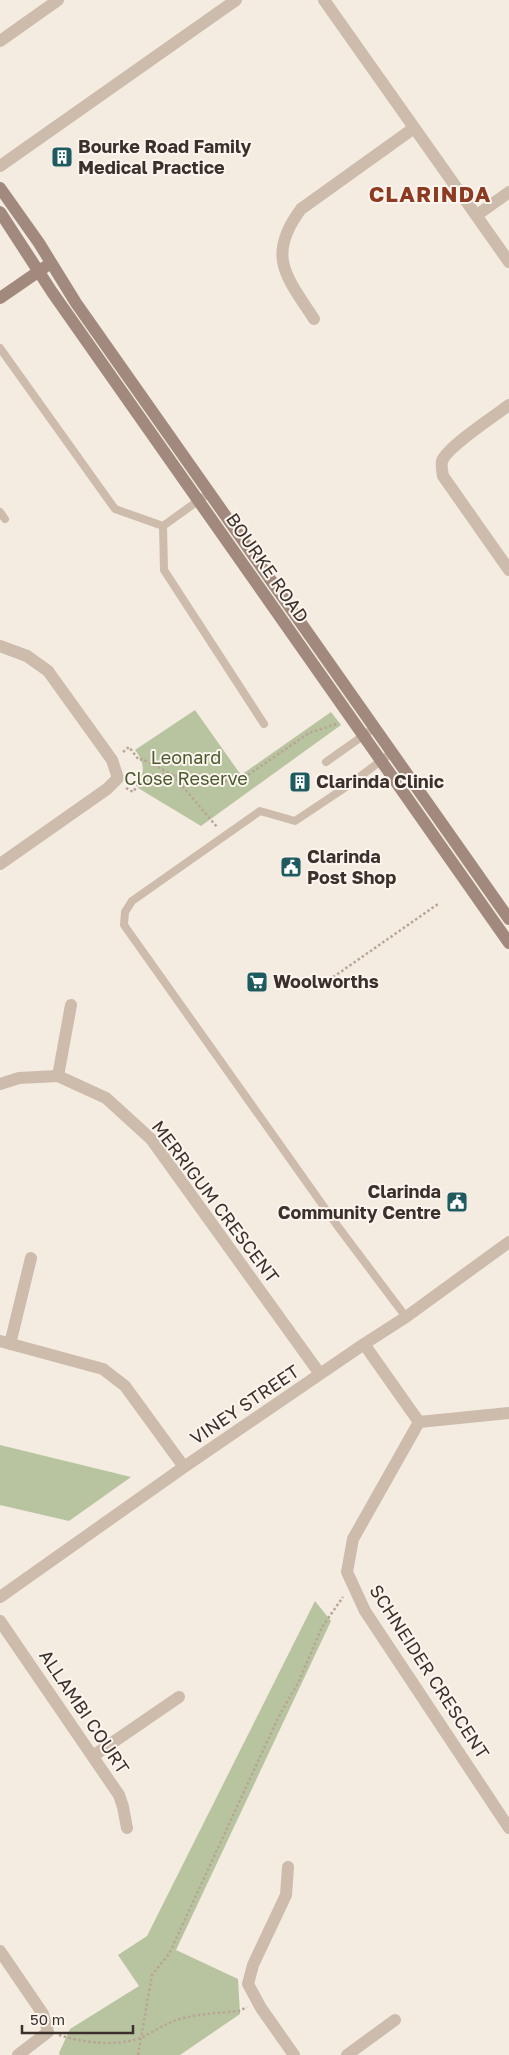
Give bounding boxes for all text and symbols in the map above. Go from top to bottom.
place label: Bourke Road Family Medical Practice [78,135,252,178]
building icon: Bourke Road Family Medical Practice [50,145,74,169]
district label: CLARINDA [369,180,491,207]
street label: BOURKE ROAD [222,509,314,626]
park label: Leonard Close Reserve [124,746,248,789]
building icon: Clarinda Clinic [288,770,312,794]
place label: Clarinda Clinic [316,770,444,792]
place label: Clarinda Post Shop [307,845,396,888]
public building icon: Clarinda Post Shop [279,855,303,879]
supermarket icon: Woolworths [245,970,269,994]
place label: Woolworths [273,970,379,992]
street label: MERRIGUM CRESCENT [148,1116,284,1287]
place label: Clarinda Community Centre [278,1180,441,1223]
public building icon: Clarinda Community Centre [445,1190,469,1214]
street label: VINEY STREET [186,1360,303,1449]
street label: SCHNEIDER CRESCENT [365,1580,494,1763]
street label: ALLAMBI COURT [35,1645,134,1778]
scale bar [22,2002,134,2034]
text: 50 m [30,2010,65,2028]

